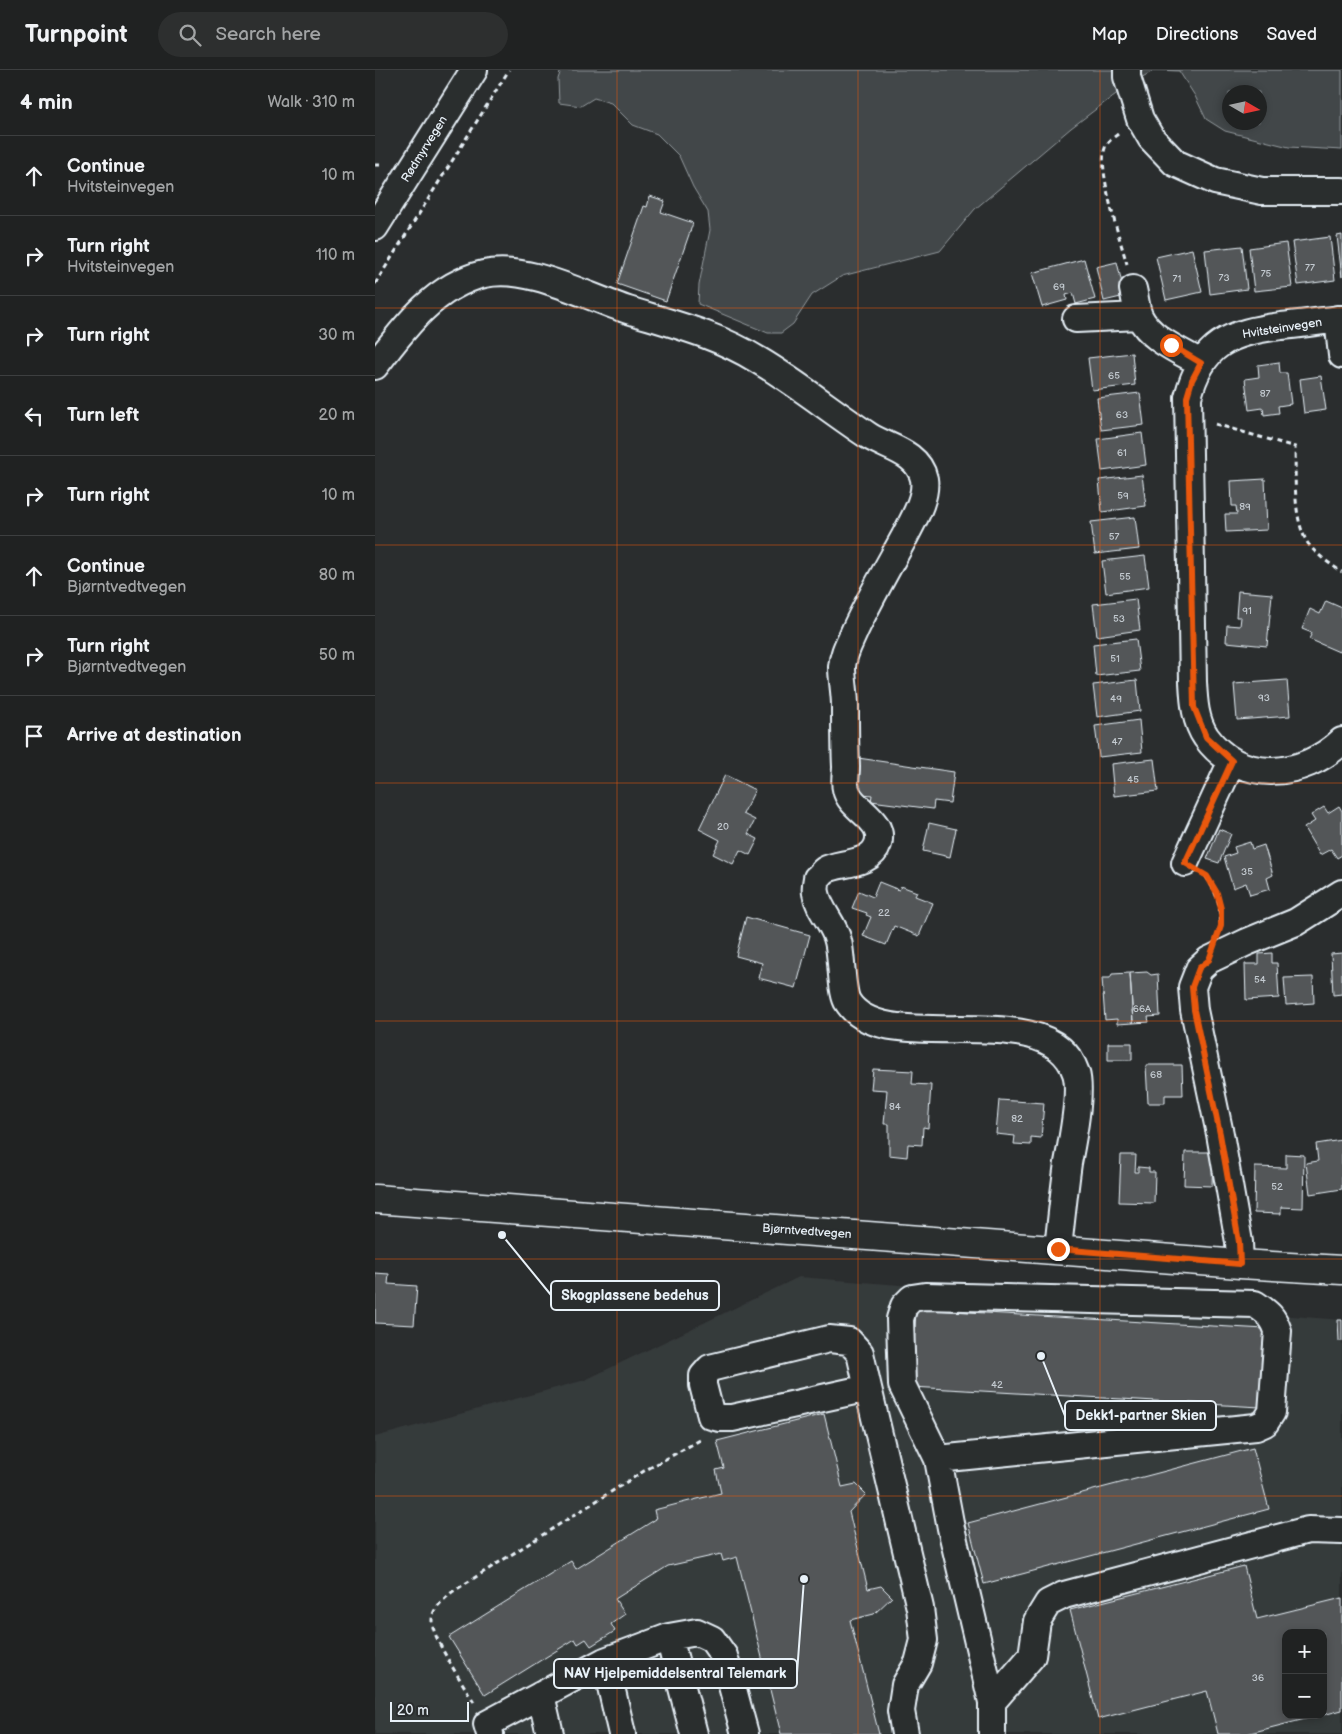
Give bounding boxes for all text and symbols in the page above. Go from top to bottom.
search box [158,12,508,57]
text: Turnpoint [25,20,128,49]
icon: search [176,21,204,49]
text: Search here [216,23,321,46]
text: Map [1092,24,1128,45]
text: Directions [1156,24,1238,45]
text: Saved [1266,24,1317,45]
north arrow [1222,85,1267,130]
text: 4 min [20,90,73,115]
text: Walk · 310 m [267,93,355,112]
street label: Rødmyrvegen [398,113,451,185]
text: Continue [67,155,145,178]
icon: ahead [20,162,48,190]
text: 10 m [322,166,355,185]
text: Hvitsteinvegen [67,178,174,197]
text: Turn right [67,235,150,258]
icon: right [20,242,48,270]
text: 110 m [316,246,355,265]
text: Hvitsteinvegen [67,258,174,277]
house number: 77 [1305,262,1315,274]
house number: 75 [1261,268,1272,280]
house number: 73 [1218,272,1230,284]
house number: 71 [1173,273,1182,285]
house number: 69 [1053,281,1065,293]
street label: Hvitsteinvegen [1241,315,1323,342]
icon: right [20,322,48,350]
text: Turn right [67,324,150,347]
text: 30 m [318,326,355,345]
route start [1160,334,1183,357]
house number: 65 [1108,370,1120,382]
house number: 87 [1260,388,1270,400]
icon: left [20,402,48,430]
text: Turn left [67,404,139,427]
text: 20 m [319,406,355,425]
house number: 63 [1116,409,1128,421]
house number: 61 [1117,447,1127,459]
icon: right [20,482,48,510]
text: Turn right [67,484,150,507]
text: 10 m [322,486,355,505]
house number: 59 [1117,490,1129,502]
house number: 89 [1239,501,1251,513]
house number: 57 [1109,531,1119,543]
text: Continue [67,555,145,578]
icon: ahead [20,562,48,590]
text: 80 m [319,566,355,585]
house number: 55 [1119,571,1131,583]
text: Bjørntvedtvegen [67,578,186,597]
house number: 91 [1242,605,1252,617]
house number: 53 [1113,613,1125,625]
text: Turn right [67,635,150,658]
icon: right [20,642,48,670]
text: 50 m [319,646,355,665]
house number: 51 [1110,653,1120,665]
text: Bjørntvedtvegen [67,658,186,677]
house number: 93 [1258,692,1270,704]
house number: 49 [1110,693,1122,705]
icon: arrive [20,722,48,750]
text: Arrive at destination [67,724,242,747]
house number: 47 [1111,736,1123,748]
house number: 45 [1127,774,1139,786]
house number: 20 [717,821,729,833]
house number: 35 [1241,866,1253,878]
house number: 22 [878,907,890,919]
house number: 54 [1254,974,1266,986]
house number: 66A [1133,1003,1152,1015]
house number: 68 [1150,1069,1162,1081]
house number: 84 [889,1101,901,1113]
house number: 82 [1011,1113,1023,1125]
house number: 52 [1271,1181,1283,1193]
street label: Bjørntvedtvegen [762,1221,852,1242]
route end [1047,1238,1070,1261]
callout: Skogplassene bedehus [551,1281,719,1310]
text: Skogplassene bedehus [561,1287,709,1304]
house number: 42 [991,1379,1003,1391]
callout: Dekk1-partner Skien [1065,1401,1216,1430]
text: Dekk1-partner Skien [1076,1407,1207,1424]
map controls [1282,1629,1327,1719]
button: + [1282,1629,1327,1674]
callout: NAV Hjelpemiddelsentral Telemark [554,1659,797,1688]
text: NAV Hjelpemiddelsentral Telemark [564,1665,787,1682]
house number: 36 [1252,1672,1264,1684]
button: − [1282,1674,1327,1719]
scale bar [390,1699,469,1722]
text: 20 m [397,1702,429,1719]

